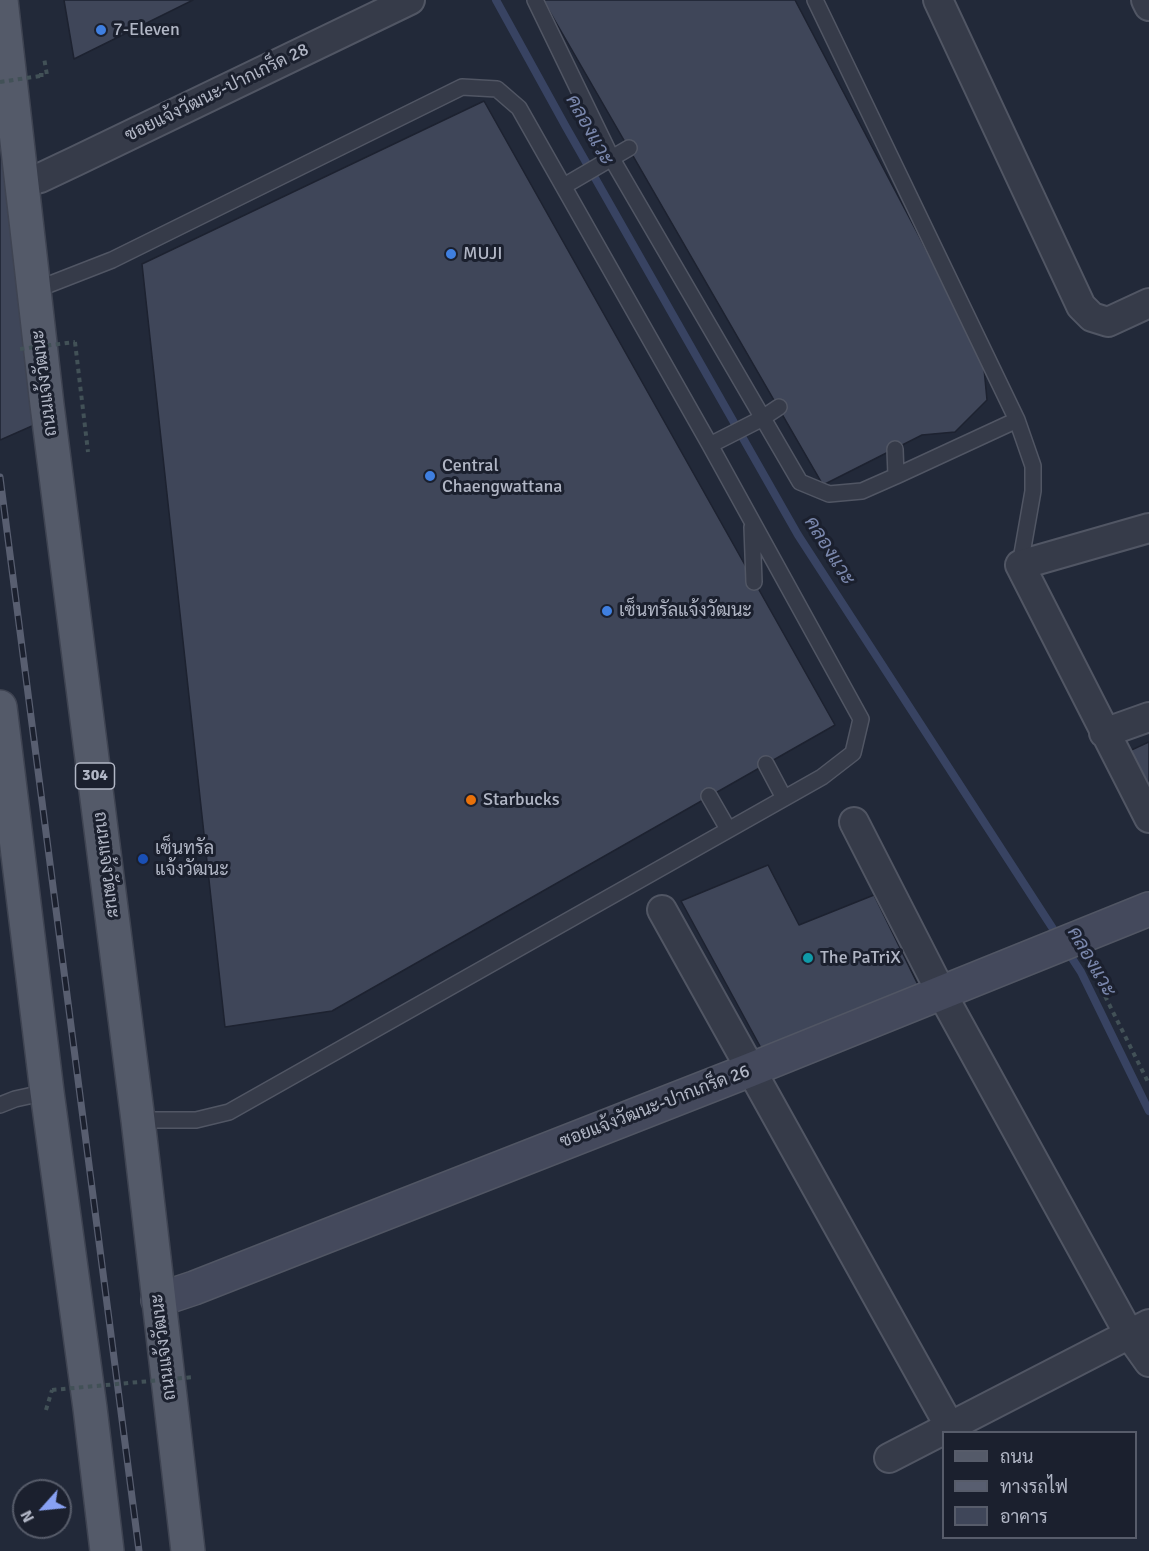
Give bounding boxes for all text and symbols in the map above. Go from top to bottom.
place label: 7-Eleven [113,19,180,41]
marker: 7-Eleven [94,23,108,37]
street label: ซอยแจ้งวัฒนะ-ปากเกร็ด 28 [122,39,312,147]
water label: คลองแวะ [560,91,618,169]
place label: MUJI [463,243,503,265]
marker: MUJI [444,247,458,261]
street label: ถนนแจ้งวัฒนะ [28,328,62,438]
place label: Central Chaengwattana [442,455,562,498]
marker: Central Chaengwattana [423,469,437,483]
water label: คลองแวะ [798,512,860,590]
place label: เซ็นทรัลแจ้งวัฒนะ [619,600,752,622]
marker: เซ็นทรัลแจ้งวัฒนะ [600,604,614,618]
road number: 304 [76,763,115,789]
place label: Starbucks [483,789,560,811]
marker: Starbucks [464,793,478,807]
street label: ถนนแจ้งวัฒนะ [89,810,123,920]
place label: เซ็นทรัล แจ้งวัฒนะ [155,838,229,880]
marker: เซ็นทรัล แจ้งวัฒนะ [136,852,150,866]
water label: คลองแวะ [1061,923,1121,1001]
place label: The PaTriX [820,947,901,969]
marker: The PaTriX [801,951,815,965]
street label: ซอยแจ้งวัฒนะ-ปากเกร็ด 26 [557,1061,753,1153]
street label: ถนนแจ้งวัฒนะ [147,1292,181,1402]
legend [942,1431,1137,1539]
text: ถนน [1000,1446,1033,1468]
text: ทางรถไฟ [1000,1476,1068,1498]
north arrow [12,1479,72,1539]
text: อาคาร [1000,1506,1048,1528]
text: N [16,1507,39,1526]

